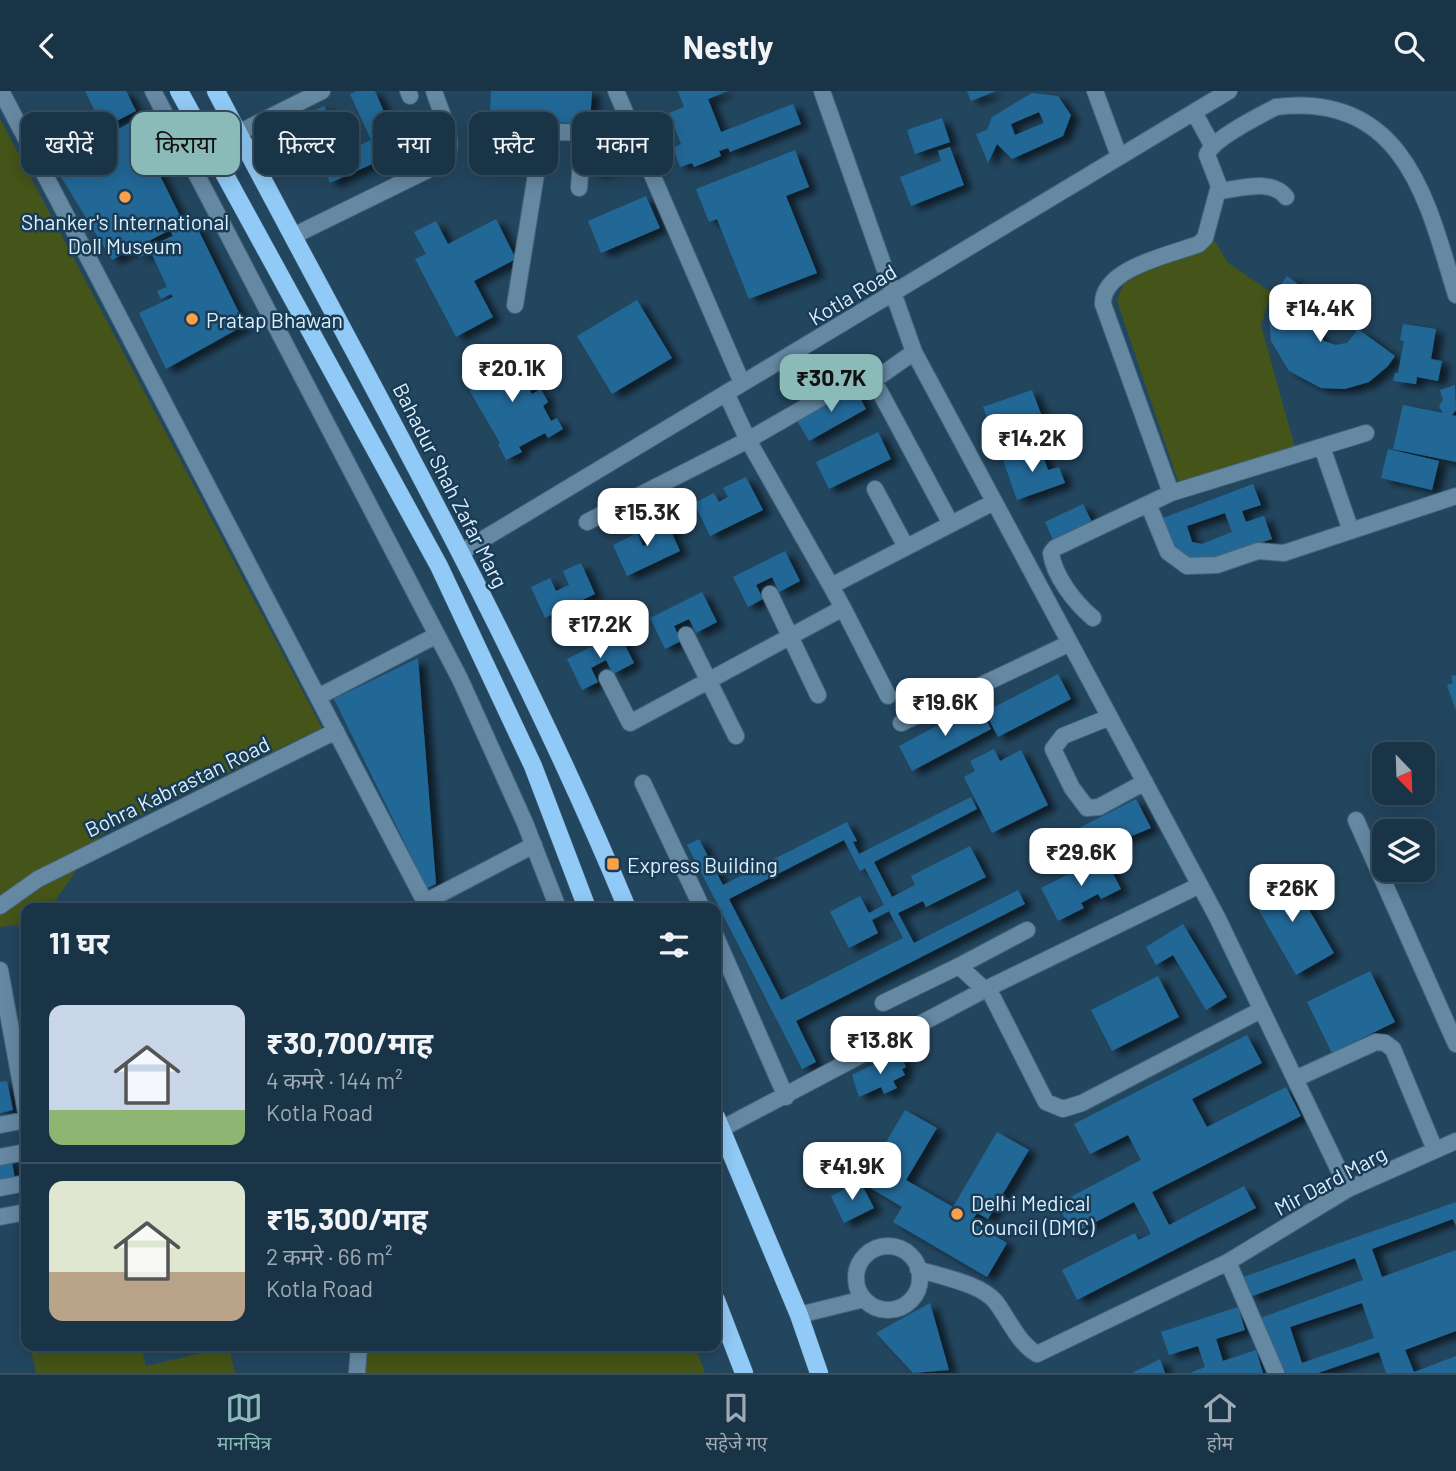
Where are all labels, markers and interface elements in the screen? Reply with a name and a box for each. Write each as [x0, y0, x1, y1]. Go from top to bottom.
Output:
icon: back [28, 27, 66, 65]
text: Nestly [683, 27, 773, 65]
icon: search [1390, 27, 1428, 65]
chip: खरीदें [21, 112, 117, 175]
chip: किराया [131, 112, 240, 175]
chip: फ़िल्टर [254, 112, 359, 175]
chip: नया [373, 112, 455, 175]
chip: फ़्लैट [469, 112, 558, 175]
chip: मकान [572, 112, 673, 175]
marker: Shanker's International Doll Museum [117, 189, 133, 205]
place label: Shanker's International Doll Museum [21, 209, 229, 258]
street label: Kotla Road [804, 258, 900, 330]
pin: ₹14.4K [1263, 285, 1377, 344]
text: ₹14.4K [1285, 293, 1355, 321]
place label: Pratap Bhawan [206, 307, 343, 332]
marker: Pratap Bhawan [184, 311, 200, 327]
pin: ₹20.1K [455, 345, 569, 404]
text: ₹20.1K [478, 353, 546, 381]
pin: ₹30.7K [774, 355, 888, 414]
text: ₹30.7K [796, 363, 866, 391]
street label: Bahadur Shah Zafar Marg [388, 378, 514, 592]
pin: ₹14.2K [975, 415, 1089, 474]
text: ₹14.2K [998, 423, 1066, 451]
pin: ₹15.3K [590, 489, 704, 548]
text: ₹15.3K [614, 497, 680, 525]
pin: ₹17.2K [543, 601, 657, 660]
text: ₹17.2K [568, 609, 632, 637]
pin: ₹19.6K [888, 679, 1002, 738]
text: ₹19.6K [912, 687, 978, 715]
street label: Bohra Kabrastan Road [81, 730, 273, 842]
north arrow [1372, 742, 1435, 805]
map controls [1372, 742, 1435, 882]
button: layers [1372, 819, 1435, 882]
pin: ₹29.6K [1024, 829, 1138, 888]
text: ₹29.6K [1045, 837, 1117, 865]
place label: Express Building [627, 852, 778, 877]
marker: Express Building [605, 856, 621, 872]
pin: ₹26K [1251, 865, 1333, 924]
text: ₹26K [1266, 873, 1318, 901]
text: 11 घर [49, 924, 109, 960]
icon: filters [655, 926, 693, 964]
pin: ₹13.8K [823, 1017, 937, 1076]
text: ₹30,700/माह [266, 1024, 433, 1060]
text: ₹13.8K [847, 1025, 913, 1053]
icon: home [105, 1033, 189, 1117]
text: 4 कमरे · 144 m² [266, 1066, 403, 1094]
text: Kotla Road [266, 1098, 373, 1126]
street label: Mir Dard Marg [1270, 1140, 1390, 1220]
pin: ₹41.9K [795, 1143, 909, 1202]
text: ₹41.9K [819, 1151, 885, 1179]
place label: Delhi Medical Council (DMC) [971, 1190, 1095, 1239]
text: ₹15,300/माह [266, 1200, 428, 1236]
marker: Delhi Medical Council (DMC) [949, 1206, 965, 1222]
icon: home [105, 1209, 189, 1293]
text: 2 कमरे · 66 m² [266, 1242, 393, 1270]
text: Kotla Road [266, 1274, 373, 1302]
tab: मानचित्र [217, 1389, 271, 1458]
tab: सहेजे गए [705, 1389, 767, 1458]
tab: होम [1201, 1389, 1239, 1458]

